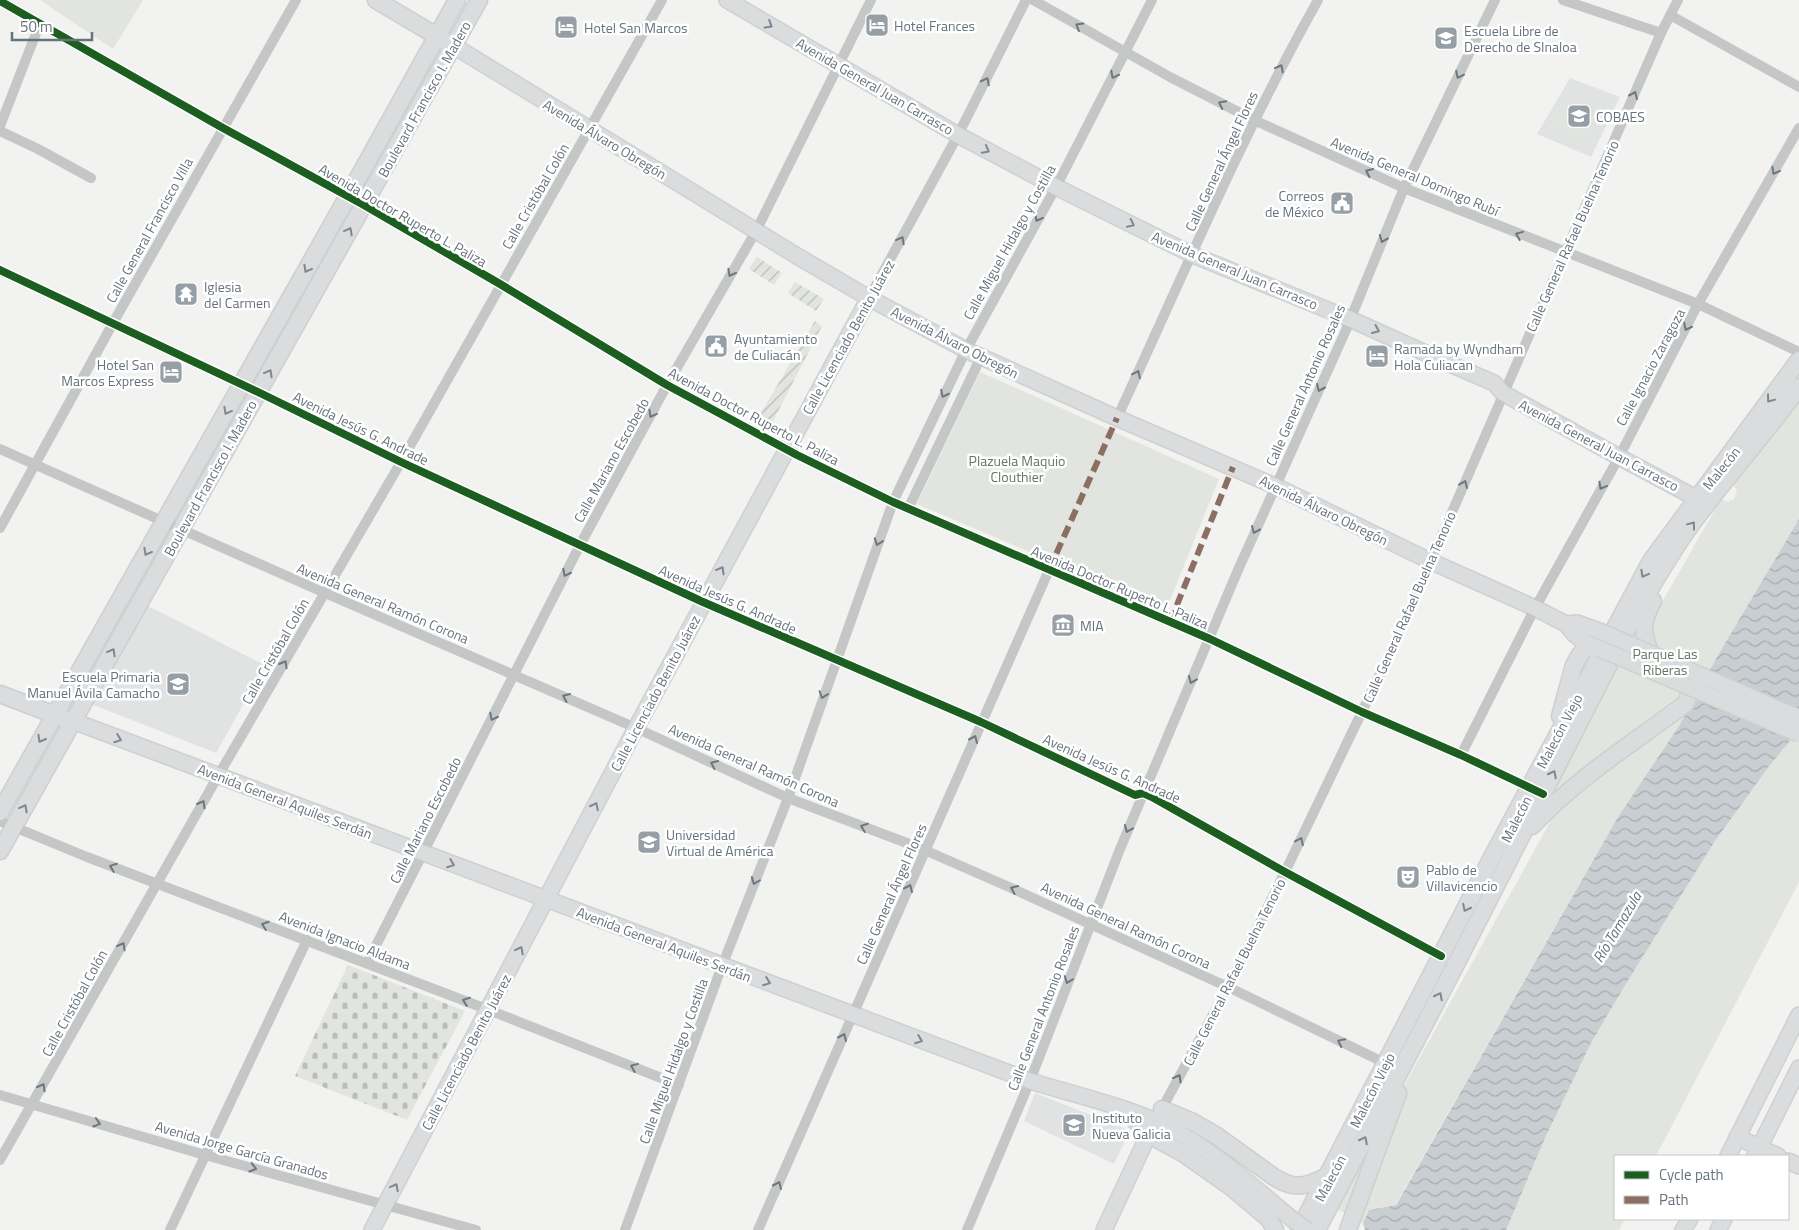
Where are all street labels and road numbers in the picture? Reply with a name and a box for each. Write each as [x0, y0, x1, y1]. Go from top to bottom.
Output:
street label: Boulevard Francisco I. Madero [372, 17, 476, 181]
street label: Avenida General Juan Carrasco [792, 32, 958, 140]
street label: Calle General Ángel Flores [1179, 87, 1263, 235]
street label: Avenida Álvaro Obregón [539, 94, 671, 184]
street label: Avenida General Domingo Rubí [1328, 131, 1503, 221]
street label: Calle General Rafael Buelna Tenorio [1520, 137, 1624, 335]
street label: Calle Cristóbal Colón [496, 139, 574, 253]
street label: Calle General Francisco Villa [100, 154, 198, 306]
street label: Avenida Doctor Ruperto L. Paliza [315, 158, 491, 272]
street label: Calle Miguel Hidalgo y Costilla [957, 161, 1061, 323]
street label: Avenida General Juan Carrasco [1149, 225, 1321, 315]
street label: Calle Licenciado Benito Juárez [797, 256, 899, 418]
street label: Avenida Álvaro Obregón [888, 301, 1022, 383]
street label: Calle General Antonio Rosales [1260, 301, 1350, 469]
street label: Calle Ignacio Zaragoza [1610, 305, 1690, 429]
street label: Avenida Doctor Ruperto L. Paliza [665, 362, 843, 470]
street label: Avenida Jesús G. Andrade [290, 386, 432, 470]
street label: Calle Mariano Escobedo [568, 394, 654, 526]
street label: Avenida General Juan Carrasco [1515, 394, 1683, 496]
street label: Boulevard Francisco I. Madero [158, 396, 262, 560]
street label: Malecón [1697, 442, 1745, 494]
street label: Avenida Álvaro Obregón [1256, 470, 1392, 550]
street label: Calle General Rafael Buelna Tenorio [1357, 508, 1461, 706]
street label: Avenida Doctor Ruperto L. Paliza [1028, 540, 1212, 634]
street label: Avenida General Ramón Corona [294, 557, 472, 649]
street label: Avenida Jesús G. Andrade [656, 559, 800, 639]
street label: Calle Cristóbal Colón [236, 594, 314, 708]
street label: Calle Licenciado Benito Juárez [605, 611, 705, 775]
street label: Malecón Viejo [1531, 690, 1587, 772]
street label: Avenida General Ramón Corona [665, 718, 843, 812]
street label: Avenida Jesús G. Andrade [1040, 728, 1184, 808]
street label: Calle Mariano Escobedo [384, 753, 466, 887]
street label: Avenida General Aquiles Serdán [195, 758, 375, 844]
street label: Malecón [1495, 792, 1537, 846]
street label: Calle General Ángel Flores [850, 820, 932, 968]
street label: Calle General Rafael Buelna Tenorio [1177, 875, 1291, 1069]
street label: Avenida General Ramón Corona [1038, 876, 1214, 974]
street label: Avenida General Aquiles Serdán [574, 901, 754, 987]
street label: Avenida Ignacio Aldama [276, 905, 414, 975]
street label: Calle General Antonio Rosales [1002, 922, 1084, 1094]
street label: Calle Cristóbal Colón [36, 946, 112, 1060]
street label: Calle Licenciado Benito Juárez [416, 970, 516, 1134]
street label: Calle Miguel Hidalgo y Costilla [633, 975, 713, 1147]
street label: Malecón Viejo [1344, 1049, 1400, 1131]
street label: Avenida Jorge García Granados [153, 1115, 331, 1185]
street label: Malecón [1309, 1151, 1351, 1205]

